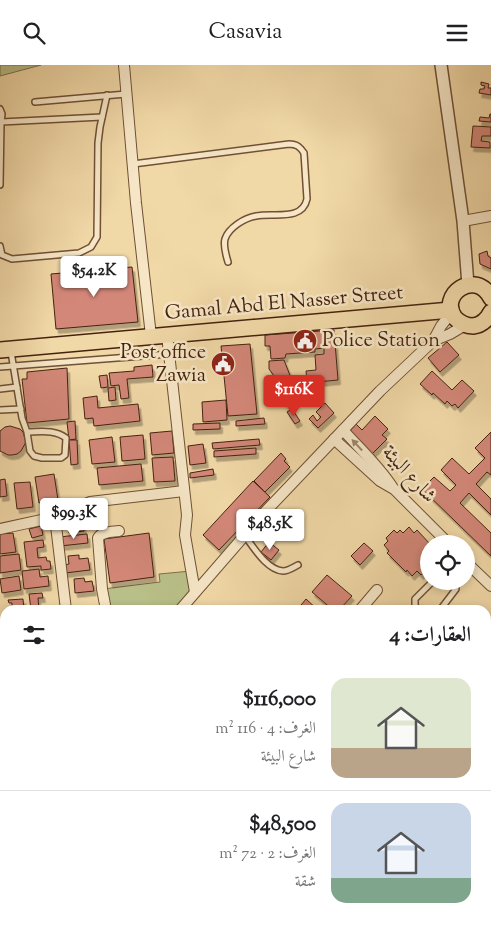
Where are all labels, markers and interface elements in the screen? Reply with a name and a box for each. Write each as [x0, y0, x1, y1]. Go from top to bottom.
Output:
text: Casavia [209, 17, 282, 49]
icon: search [20, 19, 48, 47]
icon: menu [443, 19, 471, 47]
pin: $54.2K [53, 255, 135, 298]
text: $54.2K [71, 260, 117, 283]
street label: Gamal Abd El Nasser Street [164, 279, 405, 329]
place label: Police Station [322, 327, 440, 356]
public building icon: Police Station [292, 328, 318, 354]
place label: Post office Zawia [120, 339, 206, 391]
public building icon: Post office Zawia [210, 351, 236, 377]
pin: $116K [259, 375, 329, 417]
text: $116K [275, 379, 313, 402]
one-way arrow [351, 440, 363, 452]
street label: شارع البيئة [373, 440, 442, 511]
pin: $99.3K [33, 497, 115, 540]
text: $99.3K [51, 502, 97, 525]
pin: $48.5K [229, 509, 311, 551]
text: $48.5K [247, 513, 293, 536]
map controls [420, 535, 475, 590]
button: locate [420, 535, 475, 590]
icon: filters [20, 621, 48, 649]
text: العقارات: 4 [389, 621, 471, 651]
text: $116,000 [243, 685, 316, 715]
icon: home [371, 698, 431, 758]
text: الغرف: 4 · 116 m² [215, 718, 316, 741]
text: شارع البيئة [261, 746, 316, 769]
text: $48,500 [249, 810, 316, 840]
icon: home [371, 823, 431, 883]
text: الغرف: 2 · 72 m² [219, 843, 316, 866]
text: شقة [295, 871, 316, 894]

